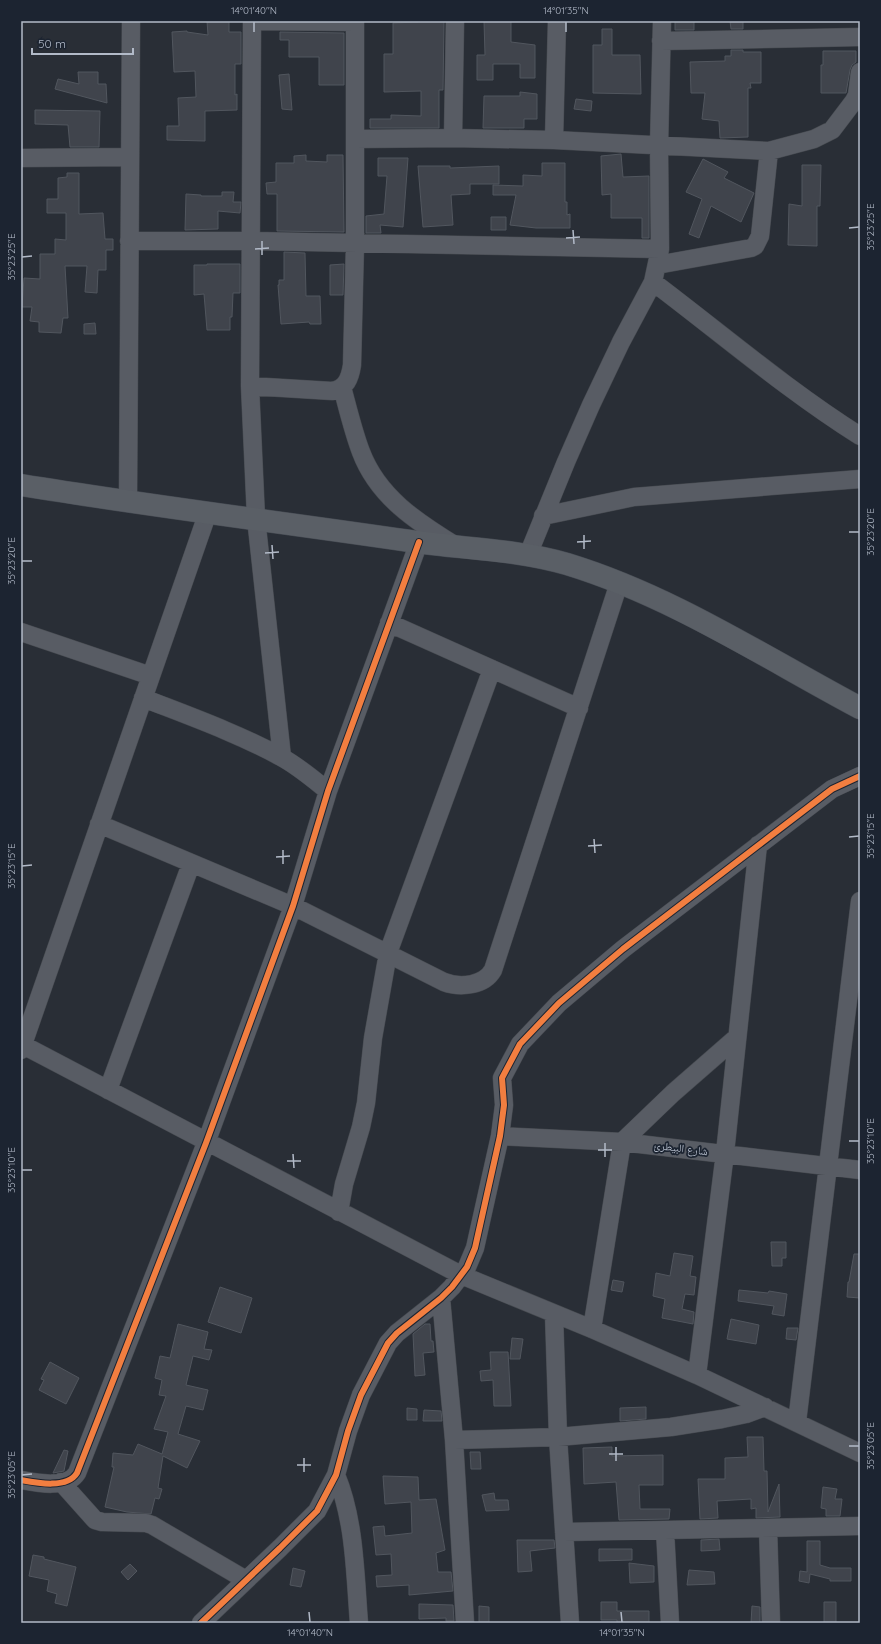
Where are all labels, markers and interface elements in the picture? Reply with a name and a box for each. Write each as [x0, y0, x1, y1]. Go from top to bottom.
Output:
text: 14°01'40"N [231, 4, 277, 17]
text: 14°01'35"N [543, 4, 589, 17]
scale bar [32, 30, 133, 56]
text: 50 m [38, 36, 66, 51]
text: 35°23'25"E [864, 203, 877, 251]
text: 35°23'25"E [5, 233, 18, 281]
text: 35°23'20"E [864, 508, 877, 556]
text: 35°23'20"E [5, 537, 18, 585]
text: 35°23'15"E [864, 813, 877, 859]
text: 35°23'15"E [5, 843, 18, 889]
text: 35°23'10"E [864, 1118, 877, 1164]
street label: شارع البيطرئ [653, 1138, 709, 1158]
text: 35°23'10"E [5, 1147, 18, 1193]
text: 35°23'05"E [864, 1422, 877, 1470]
text: 35°23'05"E [5, 1451, 18, 1499]
text: 14°01'40"N [287, 1626, 333, 1639]
text: 14°01'35"N [599, 1626, 645, 1639]

